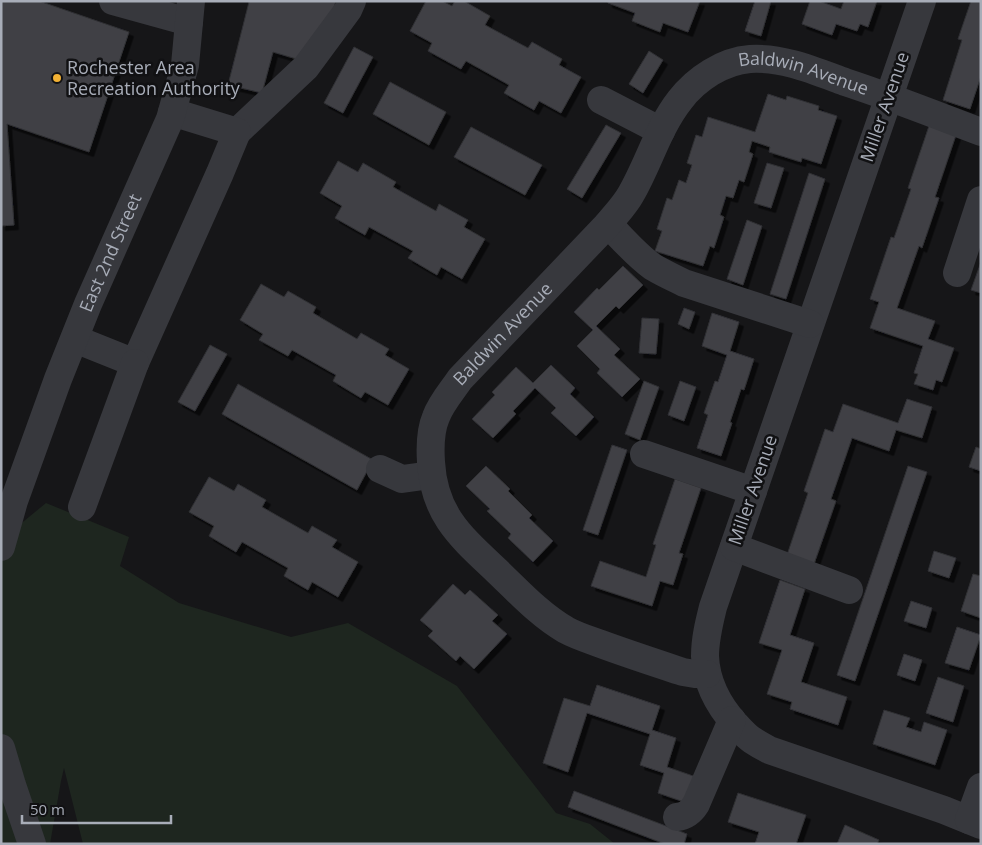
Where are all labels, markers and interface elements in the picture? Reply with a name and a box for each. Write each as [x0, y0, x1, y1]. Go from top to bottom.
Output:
street label: Baldwin Avenue [736, 46, 872, 100]
street label: Miller Avenue [854, 49, 914, 165]
place label: Rochester Area Recreation Authority [67, 55, 241, 100]
marker: Rochester Area Recreation Authority [51, 72, 63, 84]
street label: East 2nd Street [73, 190, 146, 315]
street label: Baldwin Avenue [447, 277, 557, 390]
street label: Miller Avenue [722, 432, 782, 548]
scale bar [22, 792, 171, 824]
text: 50 m [30, 799, 65, 819]

